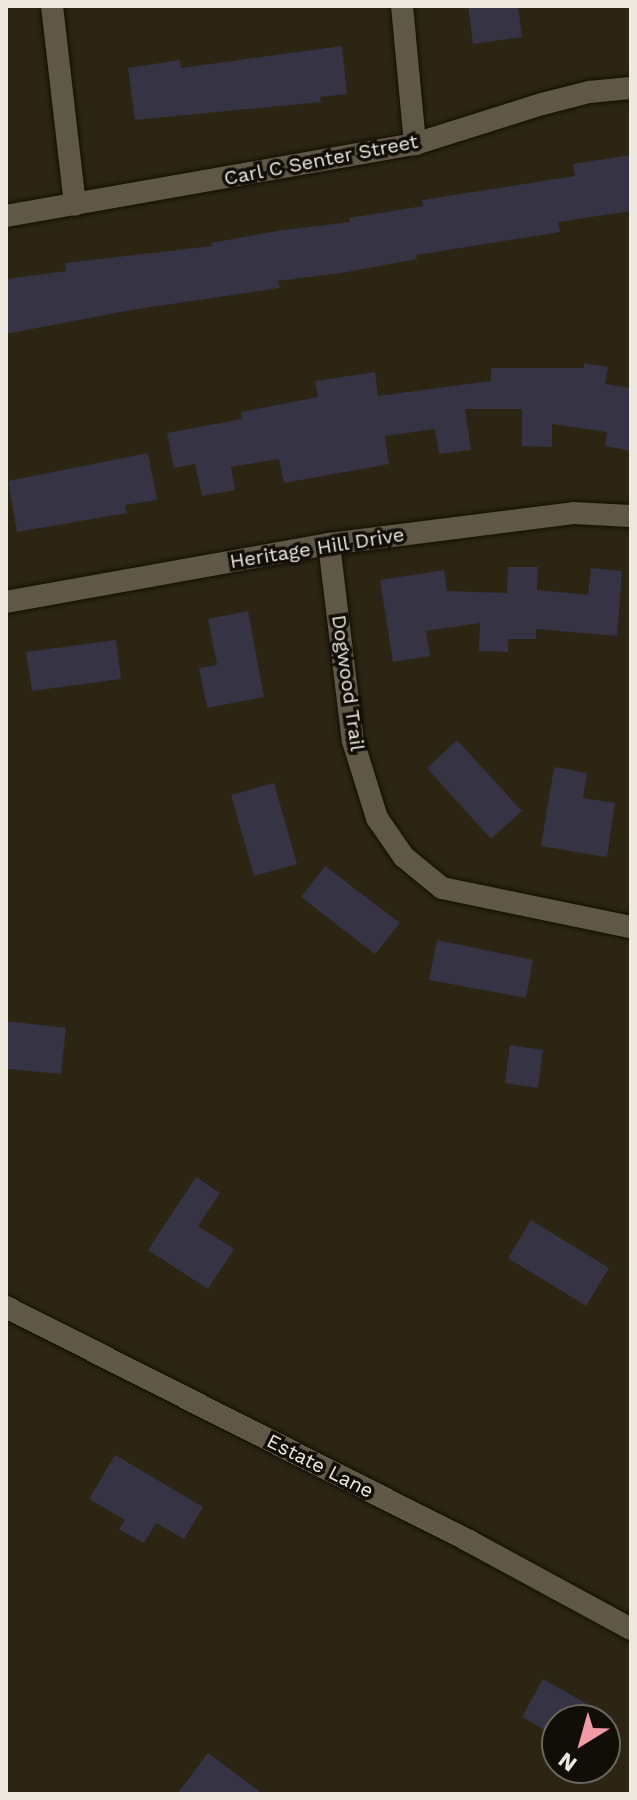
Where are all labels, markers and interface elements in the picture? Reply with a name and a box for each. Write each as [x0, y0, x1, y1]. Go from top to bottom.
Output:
street label: Carl C Senter Street [221, 129, 421, 191]
street label: Heritage Hill Drive [228, 522, 406, 574]
street label: Dogwood Trail [327, 613, 369, 753]
street label: Estate Lane [263, 1429, 377, 1503]
north arrow [541, 1704, 621, 1784]
text: N [553, 1747, 581, 1777]

